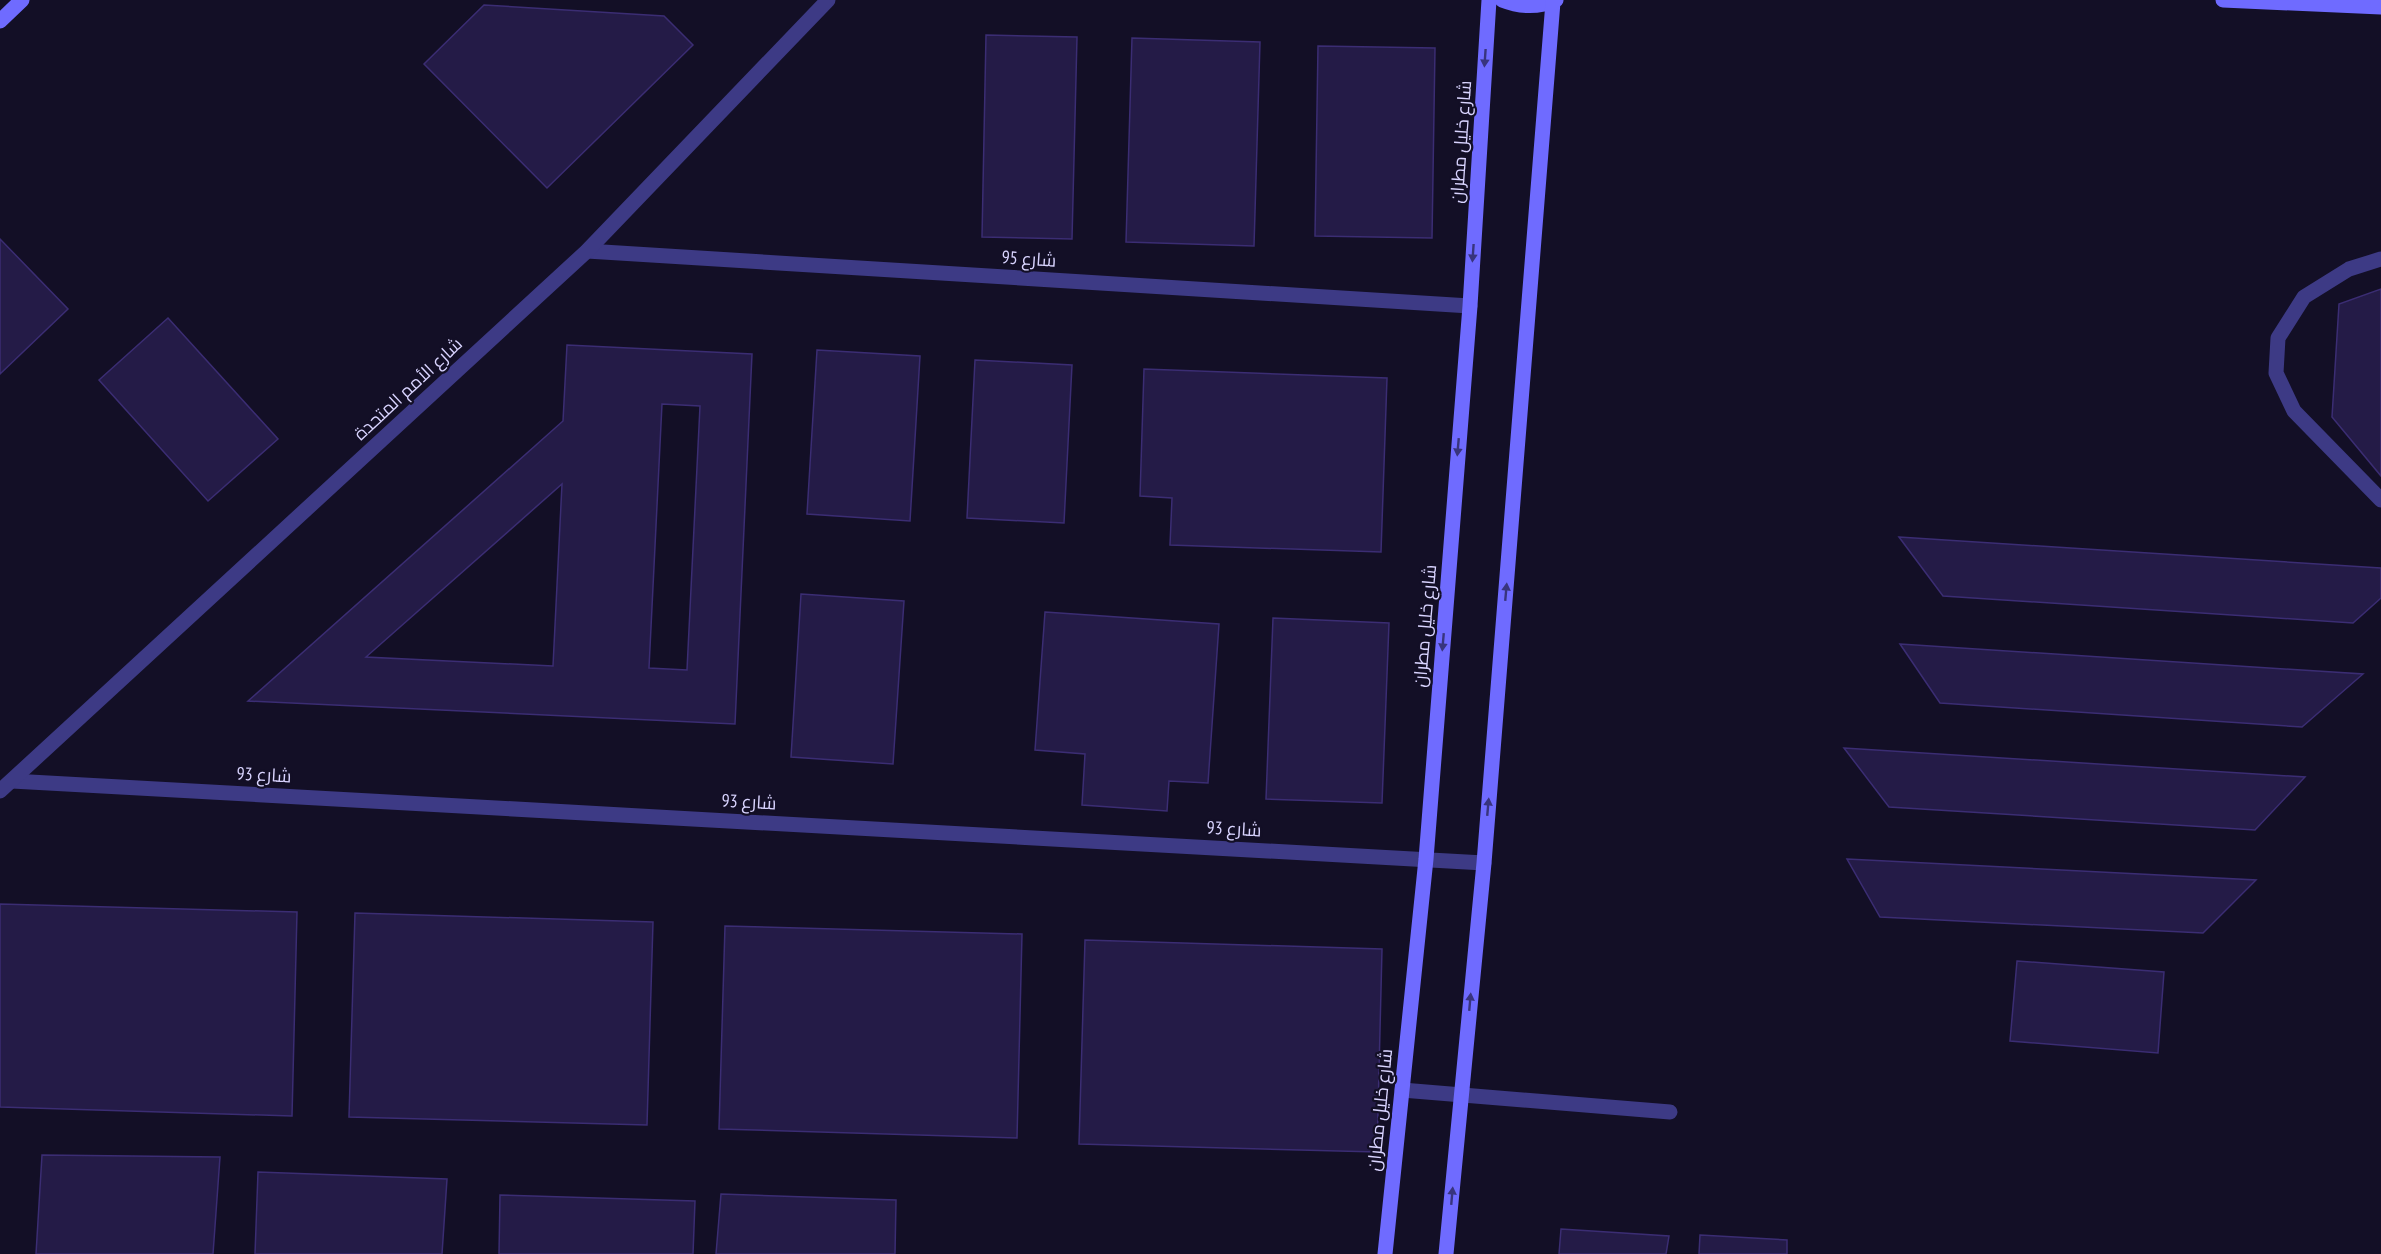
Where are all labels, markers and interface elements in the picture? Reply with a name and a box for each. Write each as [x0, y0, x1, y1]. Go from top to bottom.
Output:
one-way arrow [1481, 49, 1490, 68]
street label: شارع خليل مطران [1445, 80, 1477, 204]
one-way arrow [1468, 244, 1478, 263]
street label: شارع 95 [1001, 245, 1057, 273]
street label: شارع الأمم المتحدة [348, 332, 468, 446]
one-way arrow [1454, 438, 1463, 457]
street label: شارع خليل مطران [1408, 564, 1442, 688]
one-way arrow [1501, 583, 1510, 602]
one-way arrow [1438, 632, 1448, 651]
street label: شارع 93 [236, 762, 292, 788]
street label: شارع 93 [721, 789, 777, 815]
one-way arrow [1483, 798, 1493, 817]
street label: شارع 93 [1206, 816, 1262, 842]
one-way arrow [1465, 992, 1475, 1011]
street label: شارع خليل مطران [1362, 1048, 1398, 1172]
one-way arrow [1447, 1186, 1457, 1205]

